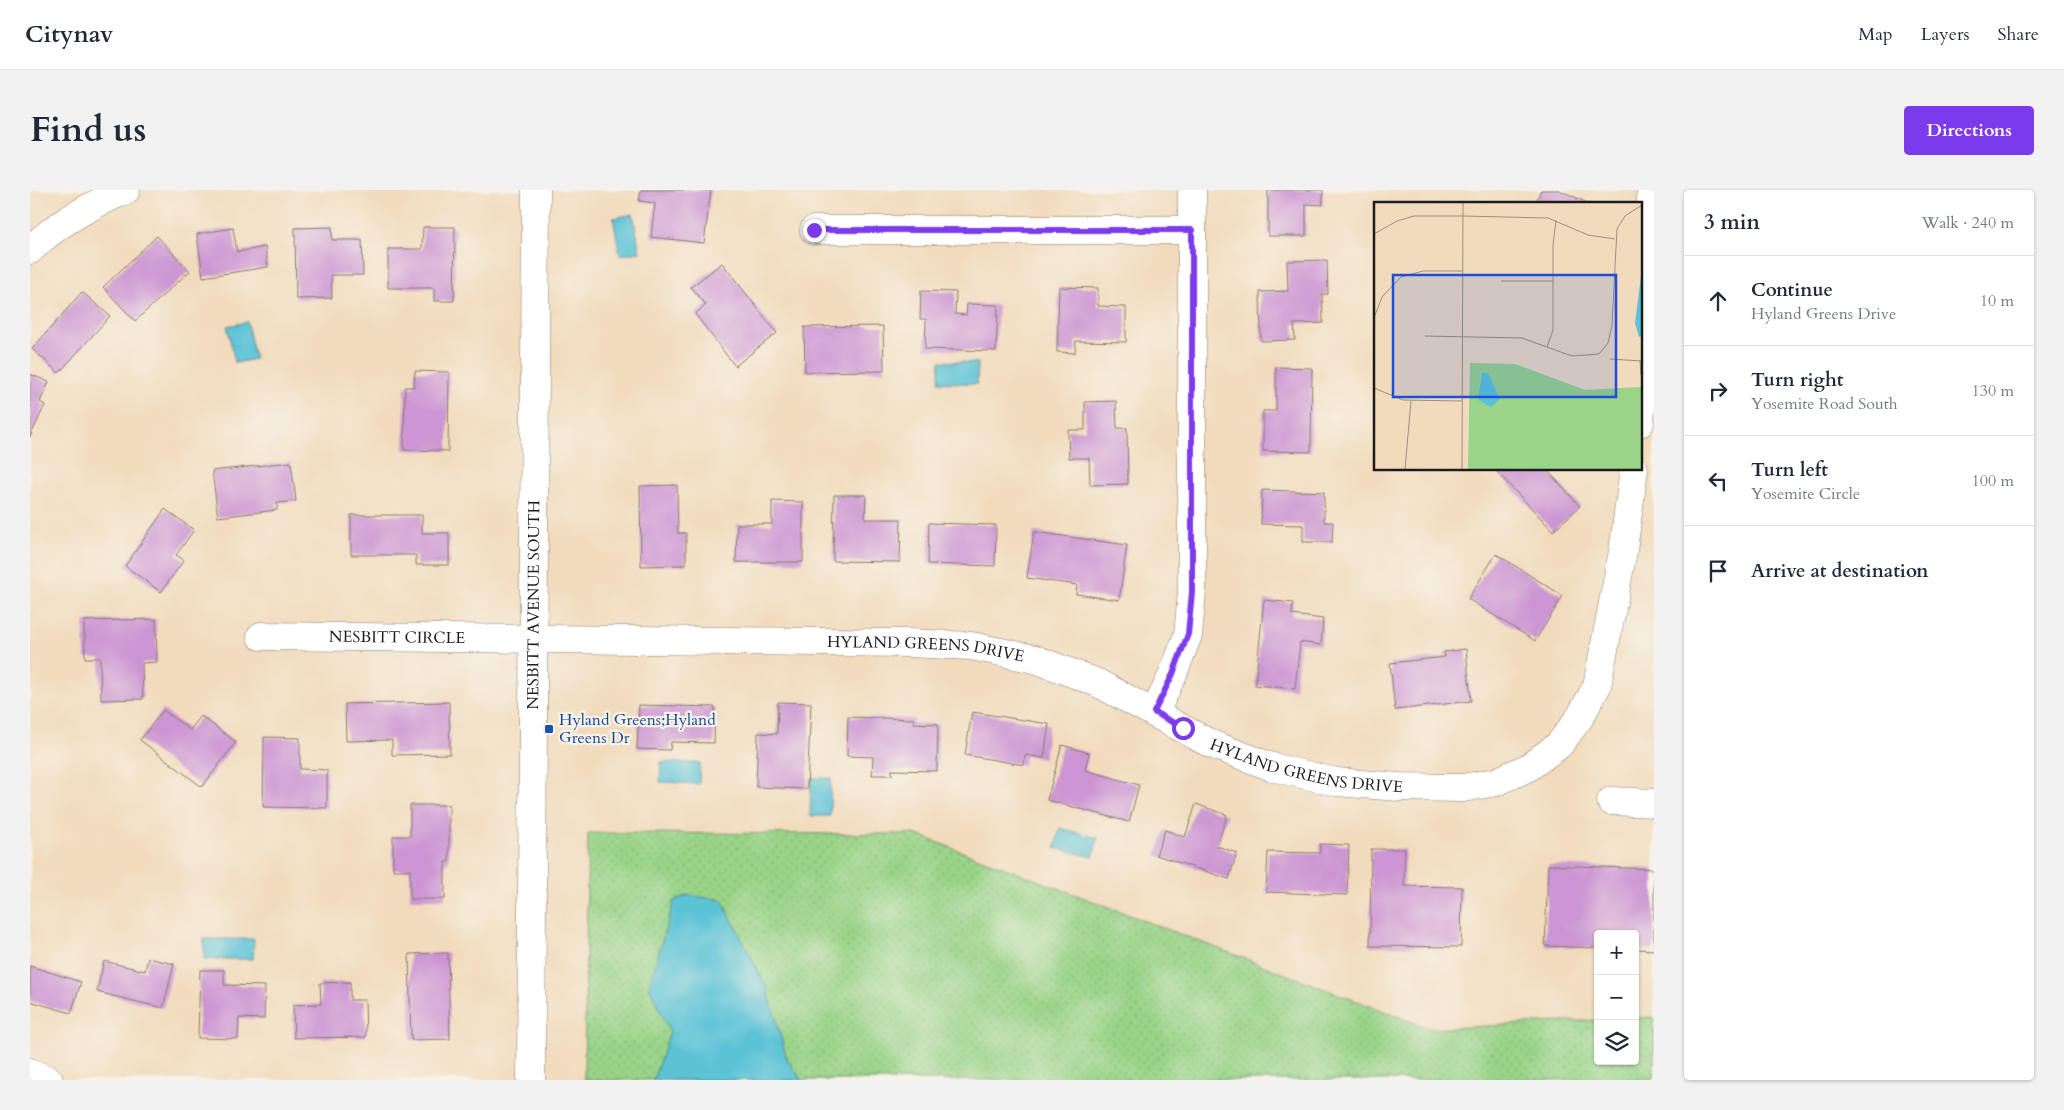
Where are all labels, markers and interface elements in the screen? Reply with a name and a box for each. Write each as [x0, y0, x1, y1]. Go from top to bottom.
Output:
text: Citynav [25, 18, 113, 51]
text: Map [1858, 22, 1893, 47]
text: Layers [1921, 22, 1970, 47]
text: Share [1998, 22, 2039, 47]
text: Find us [30, 106, 146, 154]
button: Directions [1904, 106, 2034, 155]
inset map [1374, 202, 1642, 470]
text: 3 min [1704, 208, 1760, 237]
text: Walk · 240 m [1922, 212, 2014, 234]
route end [803, 219, 826, 242]
text: Continue [1751, 277, 1833, 303]
icon: ahead [1704, 287, 1732, 315]
text: 10 m [1980, 290, 2014, 312]
text: Hyland Greens Drive [1751, 303, 1896, 325]
text: Turn right [1751, 367, 1843, 393]
icon: right [1704, 377, 1732, 405]
text: 130 m [1972, 380, 2014, 402]
text: Yosemite Road South [1751, 393, 1898, 415]
text: Turn left [1751, 457, 1828, 483]
icon: left [1704, 467, 1732, 495]
text: 100 m [1972, 470, 2014, 492]
text: Yosemite Circle [1751, 483, 1860, 505]
street label: NESBITT AVENUE SOUTH [522, 500, 545, 710]
icon: arrive [1704, 557, 1732, 585]
text: Arrive at destination [1751, 558, 1928, 584]
street label: NESBITT CIRCLE [329, 626, 465, 649]
street label: HYLAND GREENS DRIVE [827, 631, 1026, 668]
place label: Hyland Greens;Hyland Greens Dr [559, 709, 716, 749]
route start [1172, 717, 1195, 740]
marker: Hyland Greens;Hyland Greens Dr [543, 723, 555, 735]
street label: HYLAND GREENS DRIVE [1207, 734, 1404, 798]
map controls [1594, 930, 1639, 1065]
button: + [1594, 930, 1639, 975]
button: − [1594, 975, 1639, 1020]
button: layers [1594, 1020, 1639, 1065]

